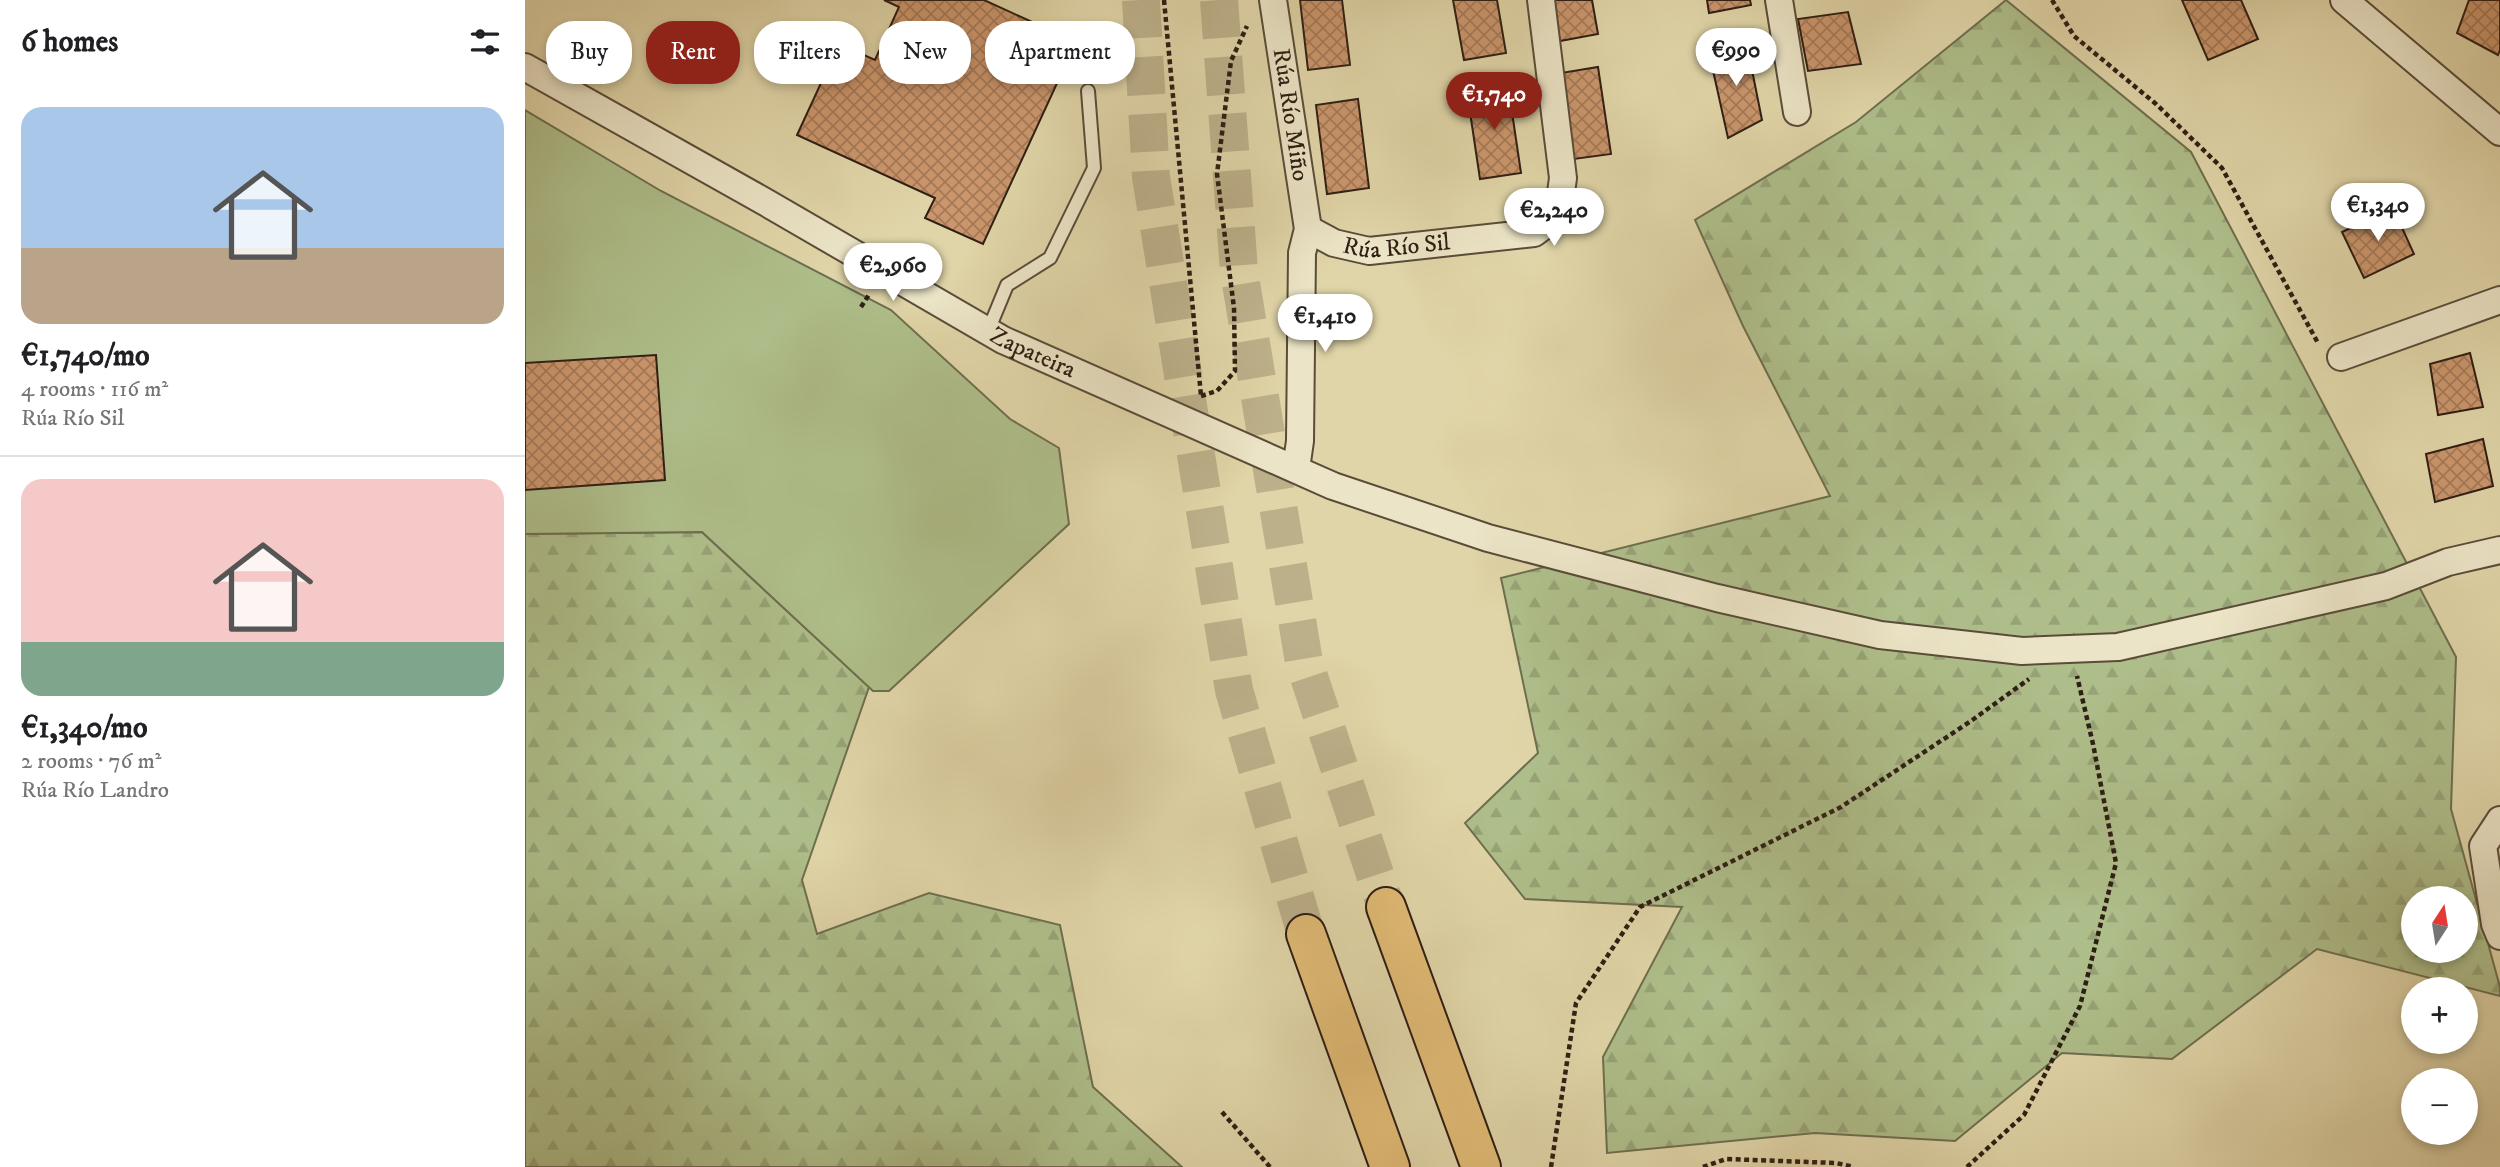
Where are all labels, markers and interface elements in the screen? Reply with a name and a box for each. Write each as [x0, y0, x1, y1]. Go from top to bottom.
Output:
chip: Buy [546, 21, 632, 84]
chip: Rent [646, 21, 740, 84]
chip: Filters [754, 21, 865, 84]
chip: New [879, 21, 971, 84]
chip: Apartment [985, 21, 1135, 84]
icon: filters [466, 23, 504, 61]
text: 6 homes [21, 24, 118, 61]
pin: €990 [1695, 28, 1777, 88]
text: €990 [1712, 36, 1760, 65]
street label: Rúa Río Miño [1266, 46, 1315, 183]
pin: €1,740 [1437, 72, 1551, 132]
text: €1,740 [1462, 80, 1526, 109]
icon: home [200, 152, 326, 278]
pin: €1,340 [2321, 184, 2435, 243]
pin: €2,240 [1497, 188, 1611, 248]
text: €1,340 [2347, 191, 2409, 220]
text: €2,240 [1520, 196, 1588, 225]
street label: Rúa Río Sil [1340, 227, 1452, 266]
pin: €2,960 [836, 244, 950, 303]
text: €2,960 [859, 251, 927, 280]
pin: €1,410 [1268, 294, 1382, 354]
text: €1,410 [1294, 302, 1356, 331]
street label: Zapateira [984, 321, 1081, 386]
text: €1,740/mo [21, 338, 150, 375]
text: 4 rooms · 116 m² [21, 375, 168, 404]
text: Rúa Río Sil [21, 404, 124, 433]
icon: home [200, 524, 326, 650]
text: €1,340/mo [21, 710, 147, 747]
text: 2 rooms · 76 m² [21, 747, 161, 776]
text: Rúa Río Landro [21, 776, 169, 805]
north arrow [2401, 886, 2478, 962]
map controls [2401, 886, 2478, 1145]
button: + [2401, 977, 2478, 1054]
button: − [2401, 1068, 2478, 1145]

